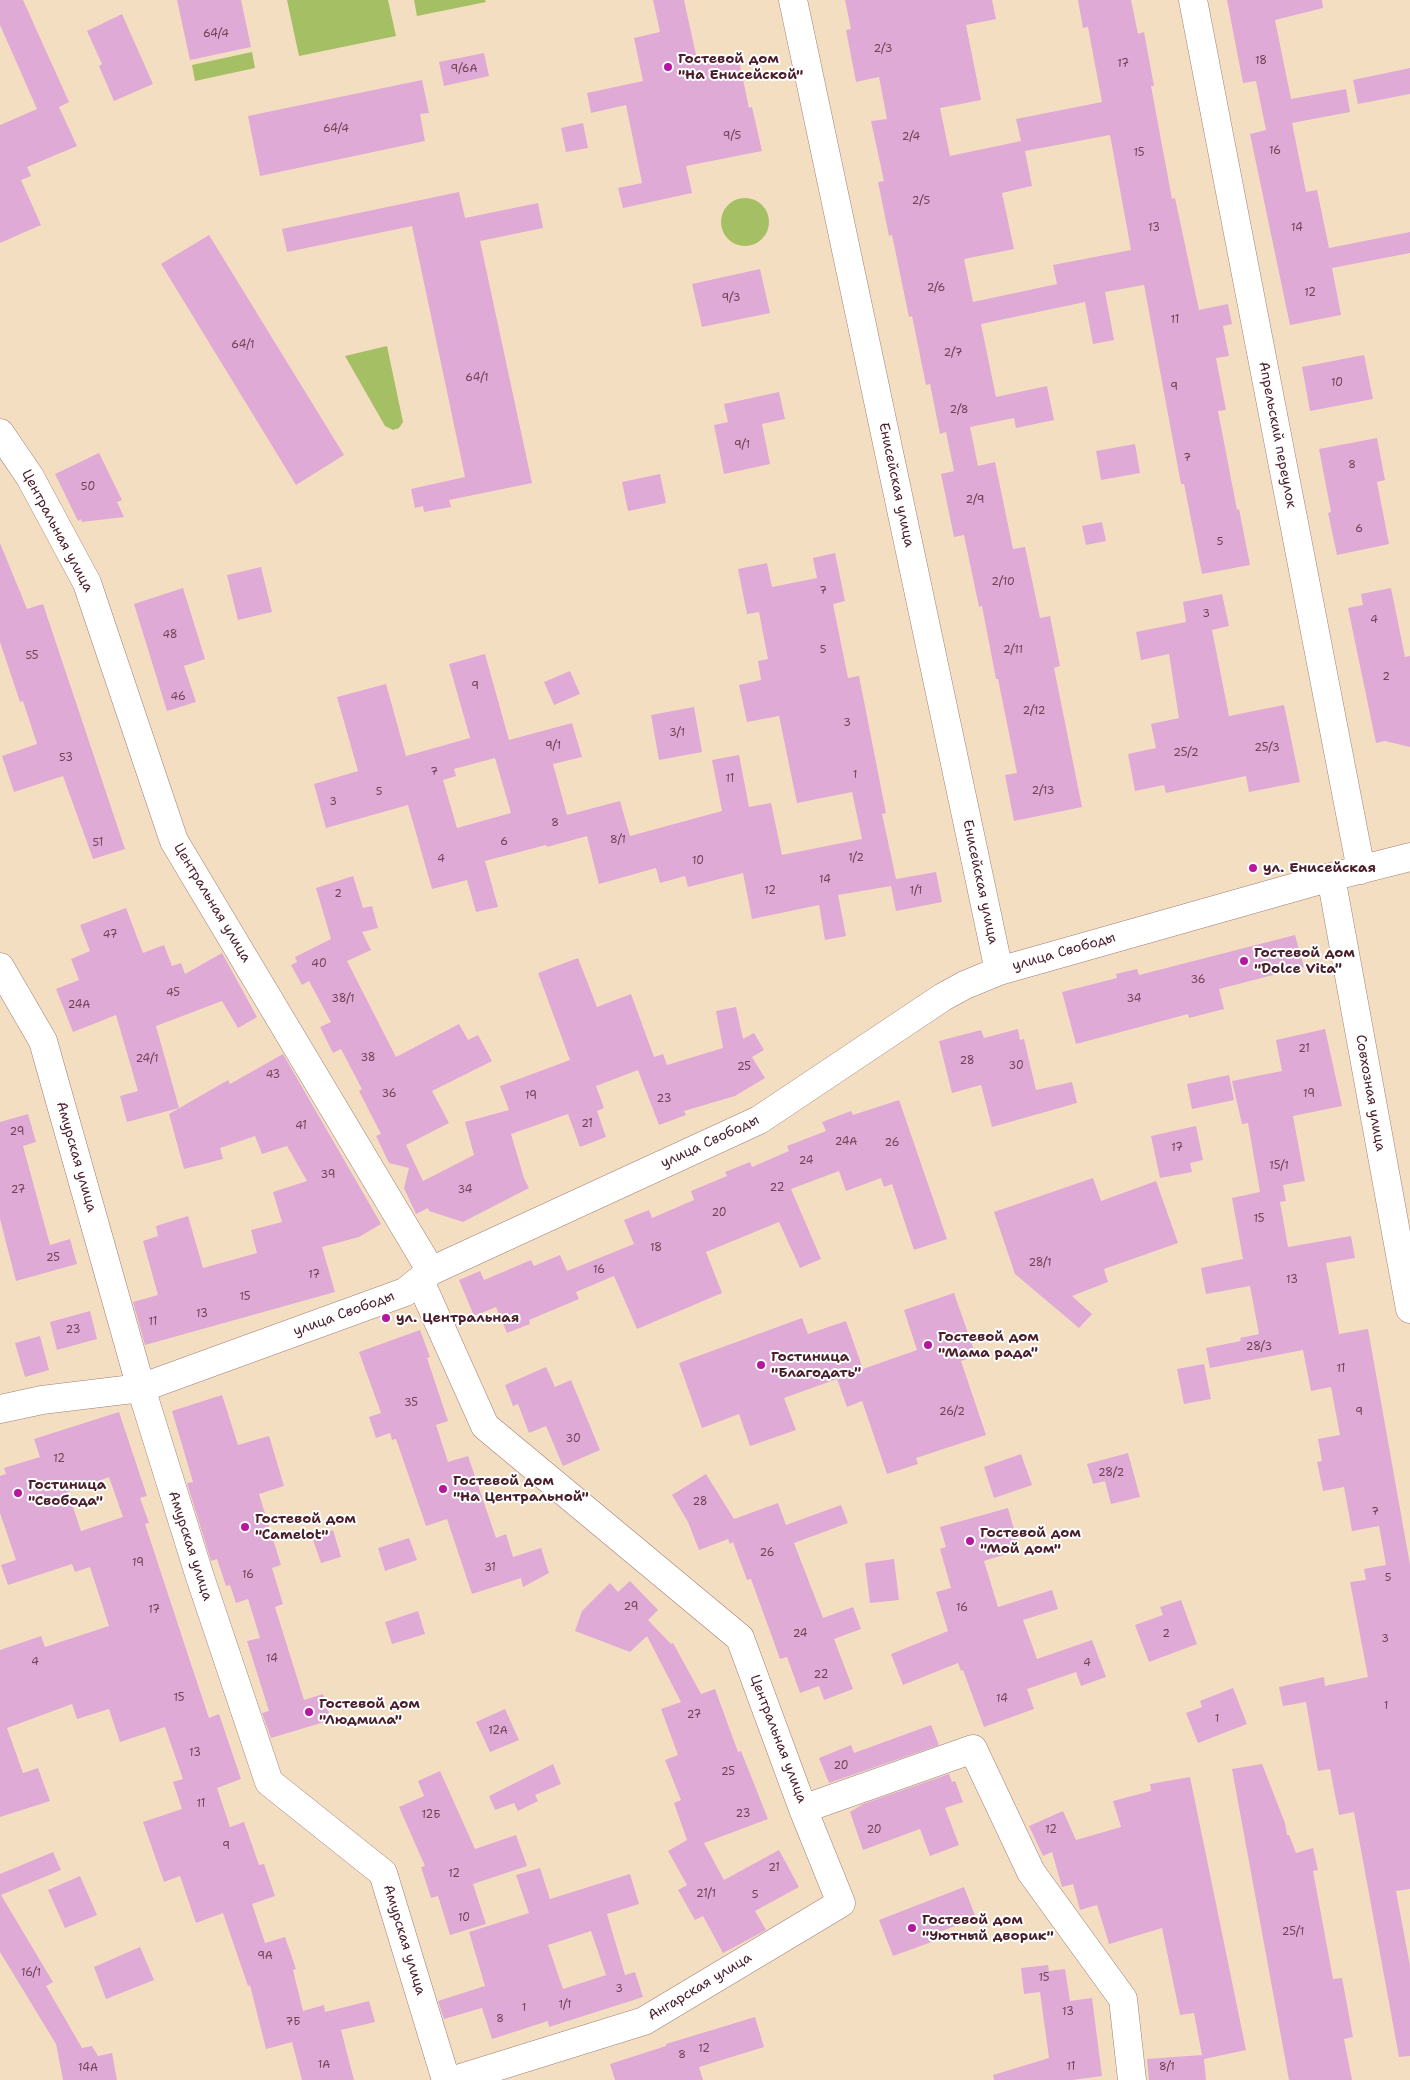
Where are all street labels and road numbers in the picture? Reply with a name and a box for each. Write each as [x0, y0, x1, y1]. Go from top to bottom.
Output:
street label: Апрельский переулок [1255, 360, 1299, 510]
street label: Енисейская улица [875, 421, 917, 549]
street label: Центральная улица [18, 467, 96, 595]
street label: Енисейская улица [959, 818, 1001, 946]
street label: Центральная улица [170, 840, 254, 966]
street label: улица Свободы [1010, 929, 1118, 975]
street label: Совхозная улица [1351, 1033, 1389, 1153]
street label: Амурская улица [52, 1100, 100, 1214]
street label: улица Свободы [658, 1112, 762, 1172]
street label: улица Свободы [291, 1288, 397, 1340]
street label: Амурская улица [164, 1489, 216, 1603]
street label: Центральная улица [746, 1672, 810, 1806]
street label: Амурская улица [379, 1883, 429, 1997]
street label: Ангарская улица [645, 1949, 755, 2025]

